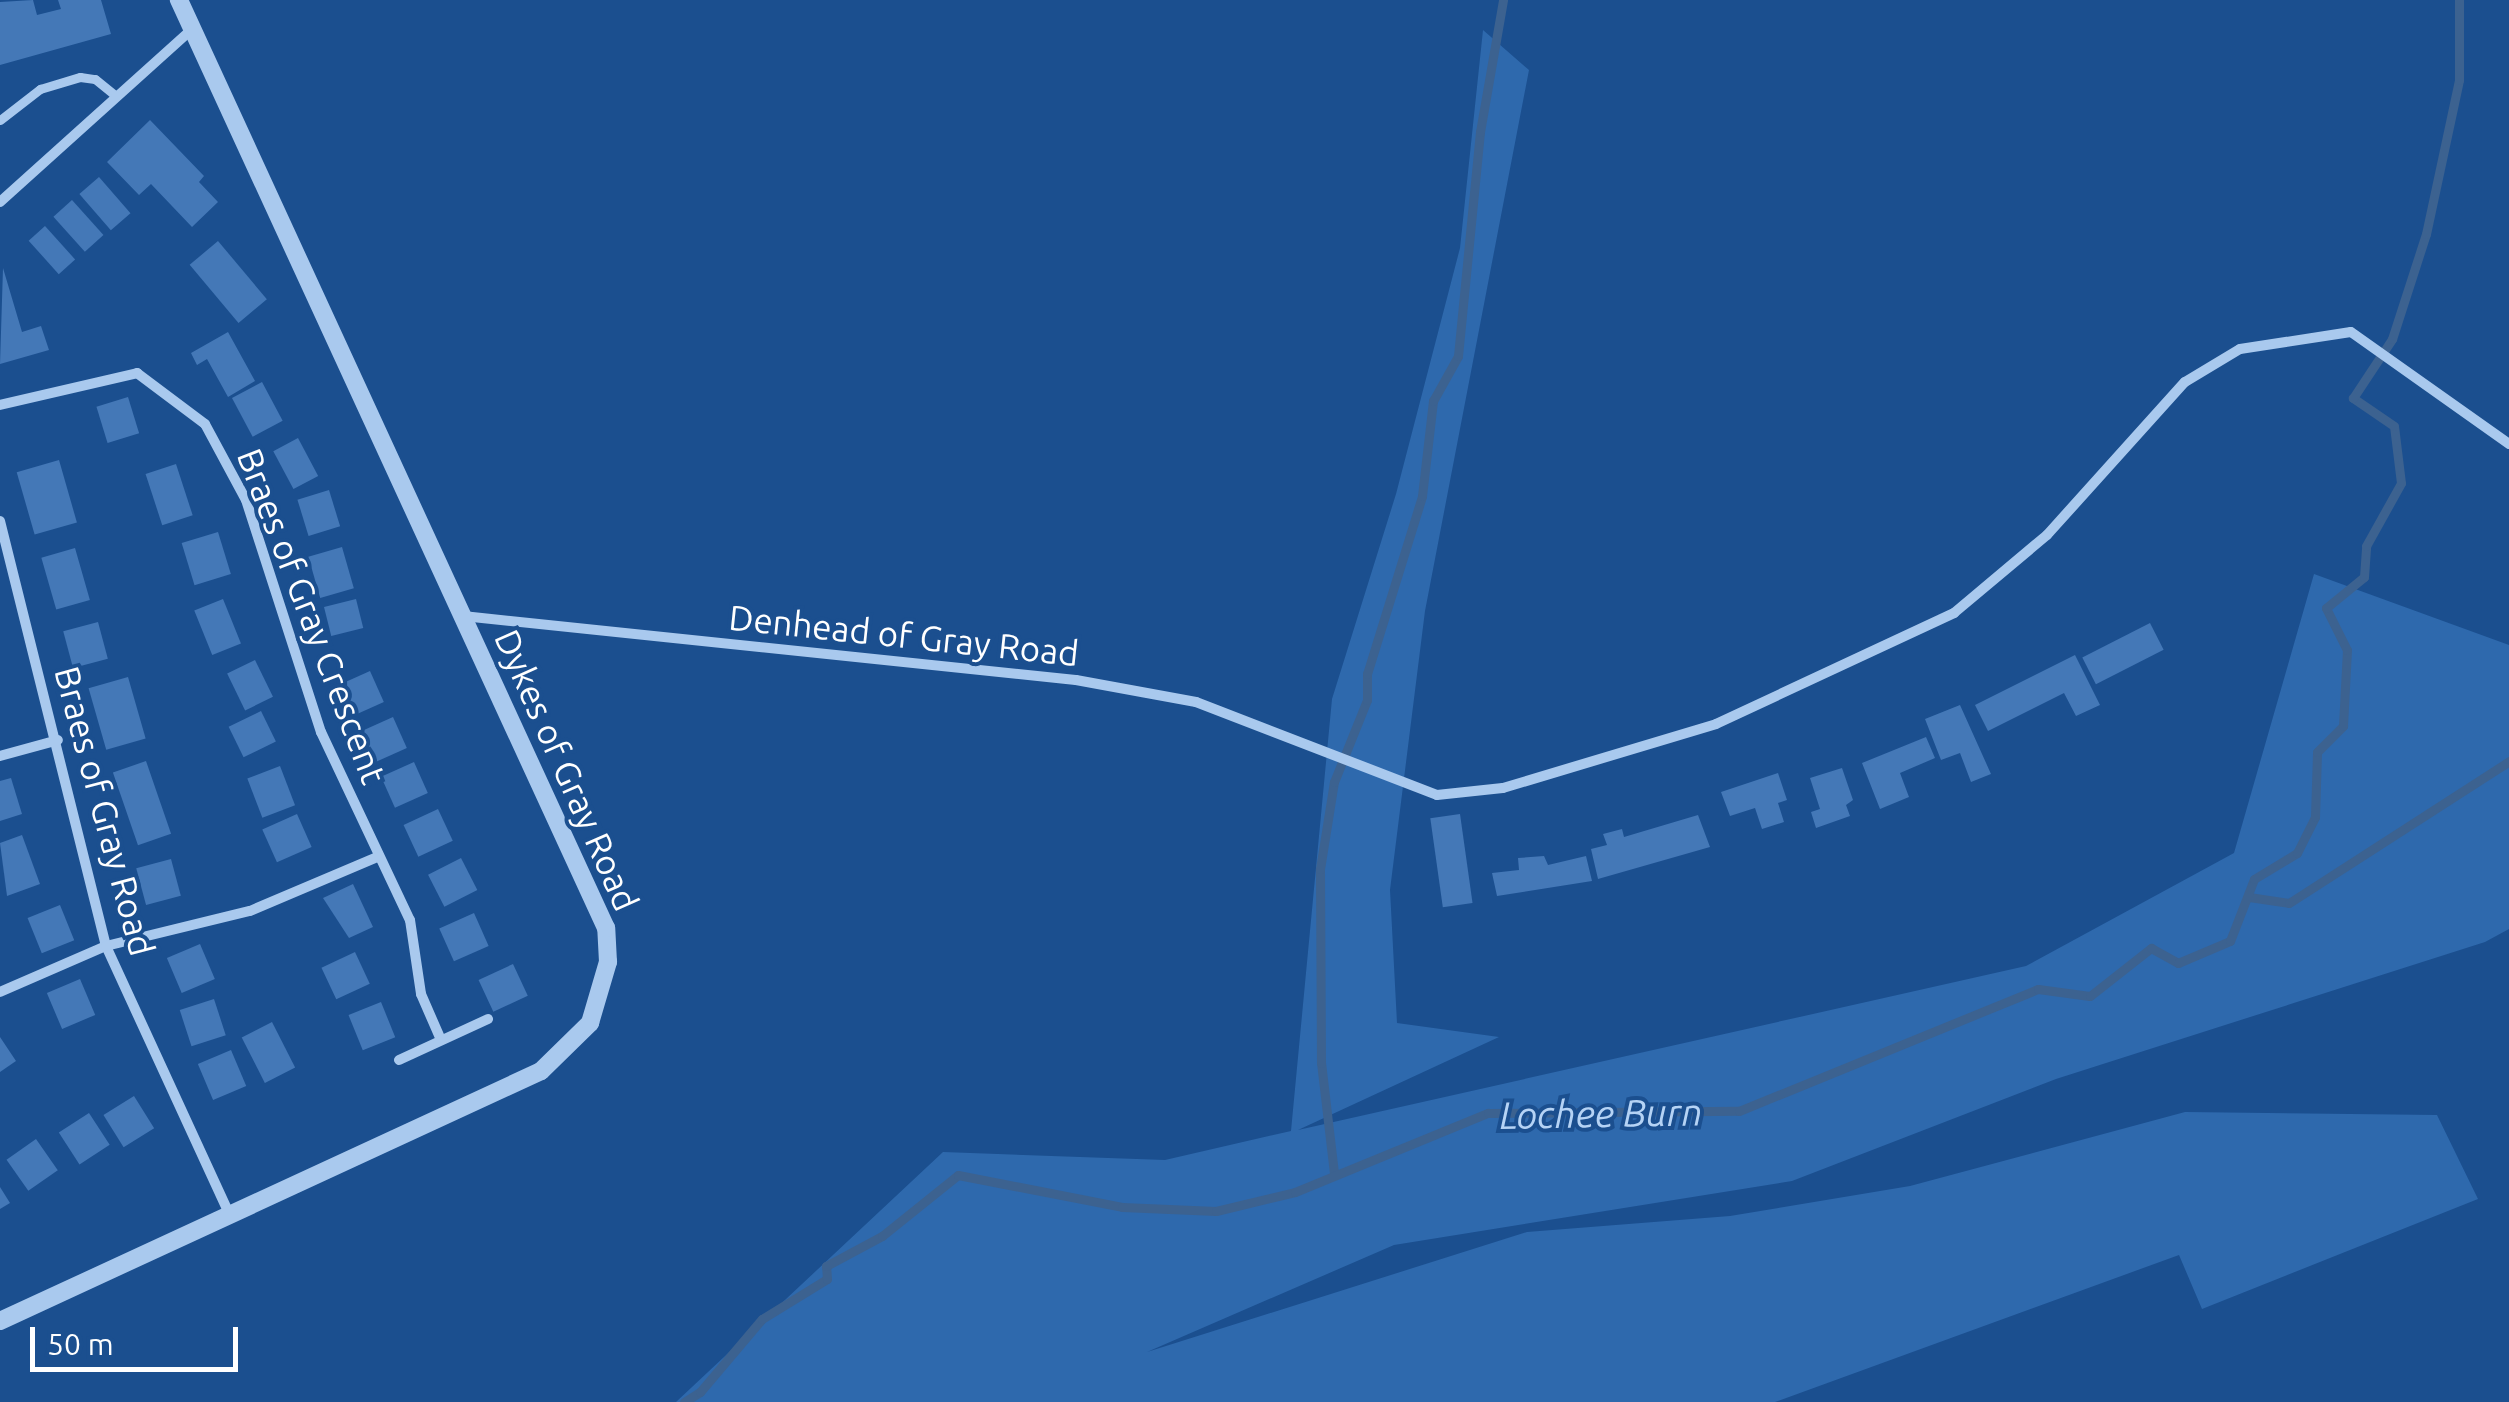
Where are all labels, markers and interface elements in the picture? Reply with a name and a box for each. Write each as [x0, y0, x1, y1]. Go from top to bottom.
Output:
street label: Braes of Gray Crescent [229, 443, 395, 789]
street label: Denhead of Gray Road [727, 596, 1081, 674]
street label: Dykes of Gray Road [486, 623, 648, 917]
street label: Braes of Gray Road [46, 662, 164, 960]
water label: Lochee Burn [1499, 1089, 1703, 1139]
scale bar [35, 1307, 242, 1369]
text: 50 m [47, 1327, 114, 1361]

